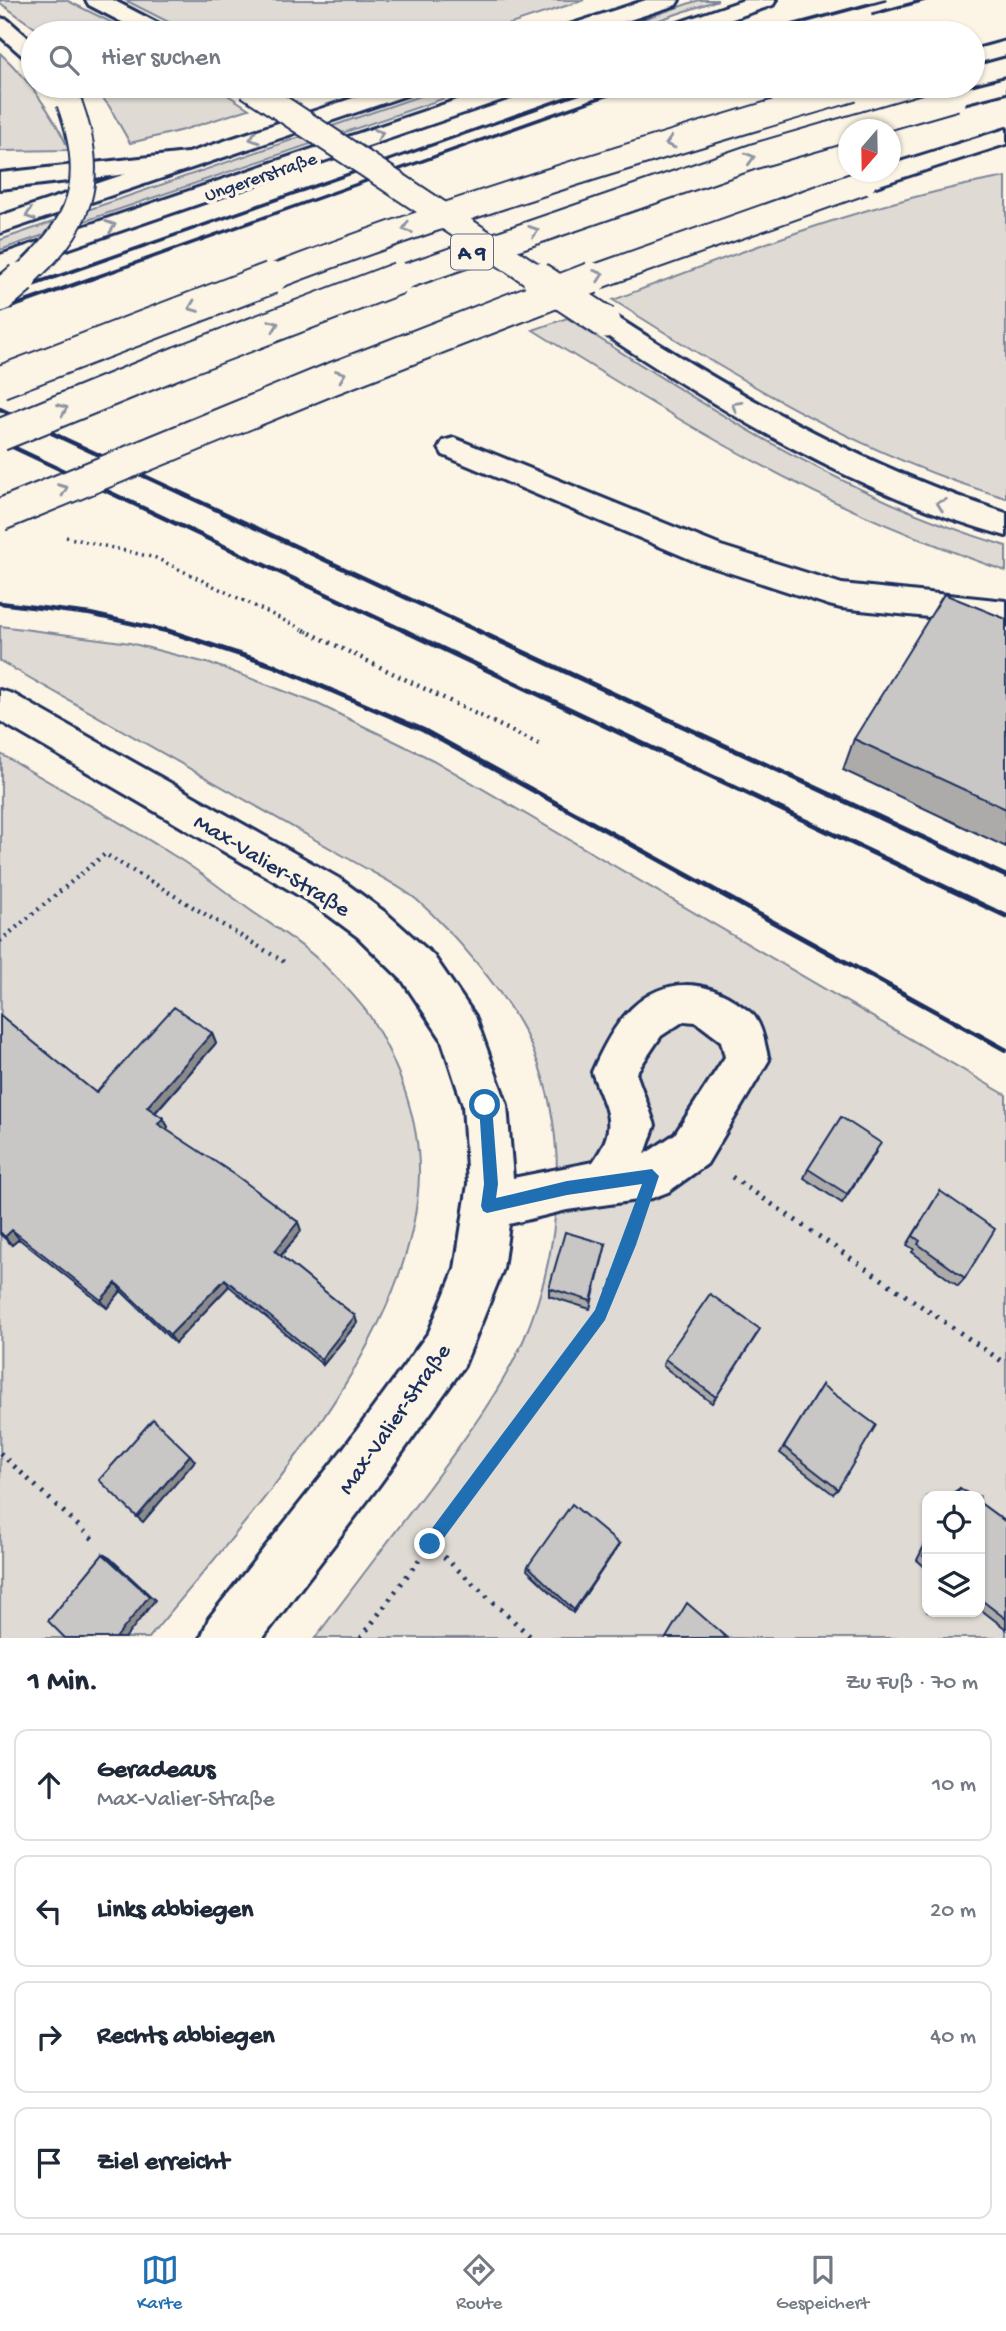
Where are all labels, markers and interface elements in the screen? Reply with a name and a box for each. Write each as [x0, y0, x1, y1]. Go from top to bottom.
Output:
search box [21, 21, 985, 98]
icon: search [45, 41, 83, 79]
text: Hier suchen [101, 44, 221, 75]
north arrow [838, 119, 901, 182]
one-way arrow [372, 128, 385, 142]
one-way arrow [248, 130, 260, 145]
one-way arrow [664, 134, 676, 149]
street label: Ungererstraße [202, 148, 320, 208]
one-way arrow [744, 151, 756, 166]
one-way arrow [25, 207, 37, 221]
one-way arrow [104, 220, 117, 234]
one-way arrow [401, 220, 413, 234]
one-way arrow [528, 225, 540, 239]
road number: A 9 [451, 234, 493, 270]
one-way arrow [593, 269, 605, 283]
one-way arrow [188, 298, 200, 312]
one-way arrow [268, 319, 280, 333]
one-way arrow [335, 369, 347, 383]
one-way arrow [731, 401, 744, 414]
one-way arrow [56, 403, 68, 417]
one-way arrow [56, 484, 68, 498]
one-way arrow [936, 498, 948, 512]
street label: Max-Valier-Straße [188, 810, 355, 925]
route start [469, 1089, 500, 1120]
street label: Max-Valier-Straße [334, 1339, 459, 1501]
map controls [922, 1491, 985, 1617]
button: locate [922, 1491, 985, 1554]
route end [414, 1528, 445, 1559]
button: layers [922, 1554, 985, 1617]
text: 1 Min. [28, 1666, 98, 1701]
text: Zu Fuß · 70 m [845, 1670, 978, 1697]
text: Geradeaus [97, 1756, 215, 1787]
icon: ahead [30, 1766, 68, 1804]
text: 10 m [932, 1772, 976, 1799]
text: Max-Valier-Straße [97, 1787, 275, 1814]
icon: left [30, 1892, 68, 1930]
text: Links abbiegen [97, 1896, 253, 1927]
text: 20 m [930, 1898, 976, 1925]
icon: right [30, 2018, 68, 2056]
text: Rechts abbiegen [97, 2022, 275, 2053]
text: 40 m [930, 2024, 976, 2051]
icon: arrive [30, 2144, 68, 2182]
text: Ziel erreicht [97, 2148, 229, 2179]
tab: Karte [137, 2251, 182, 2316]
tab: Route [456, 2251, 502, 2316]
tab: Gespeichert [776, 2251, 869, 2316]

